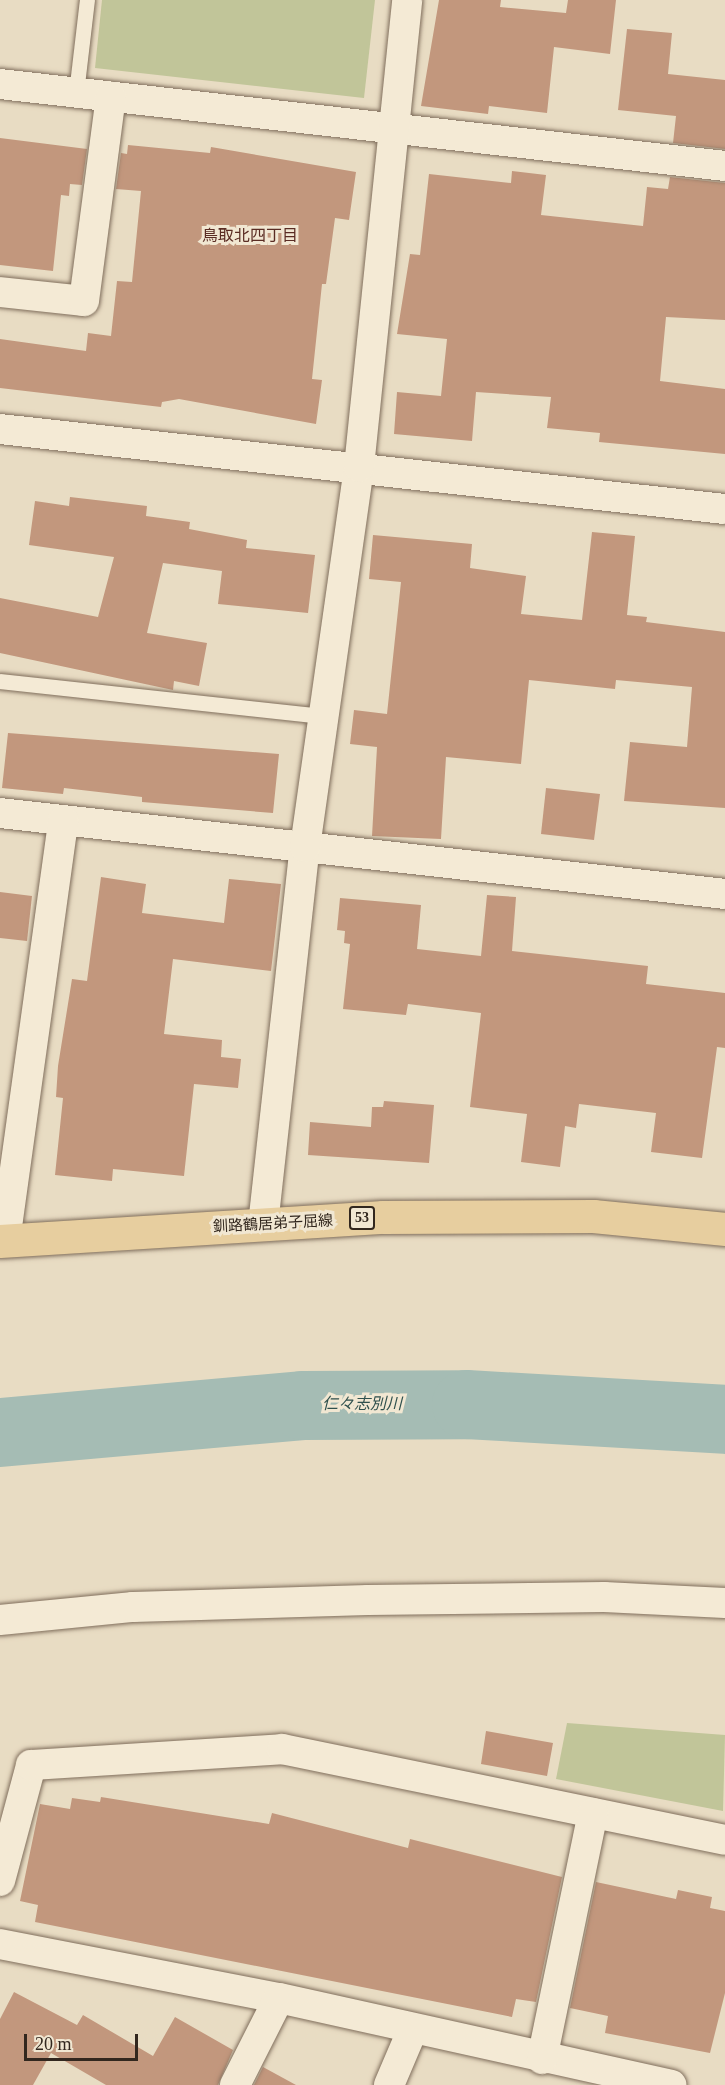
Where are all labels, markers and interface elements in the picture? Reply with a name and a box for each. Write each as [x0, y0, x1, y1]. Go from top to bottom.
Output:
district label: 鳥取北四丁目 [202, 226, 298, 246]
road number: 53 [348, 1207, 376, 1229]
street label: 釧路鶴居弟子屈線 [213, 1212, 333, 1236]
water label: 仁々志別川 [322, 1394, 402, 1414]
scale bar [27, 2022, 141, 2060]
text: 20 m [35, 2034, 72, 2054]

